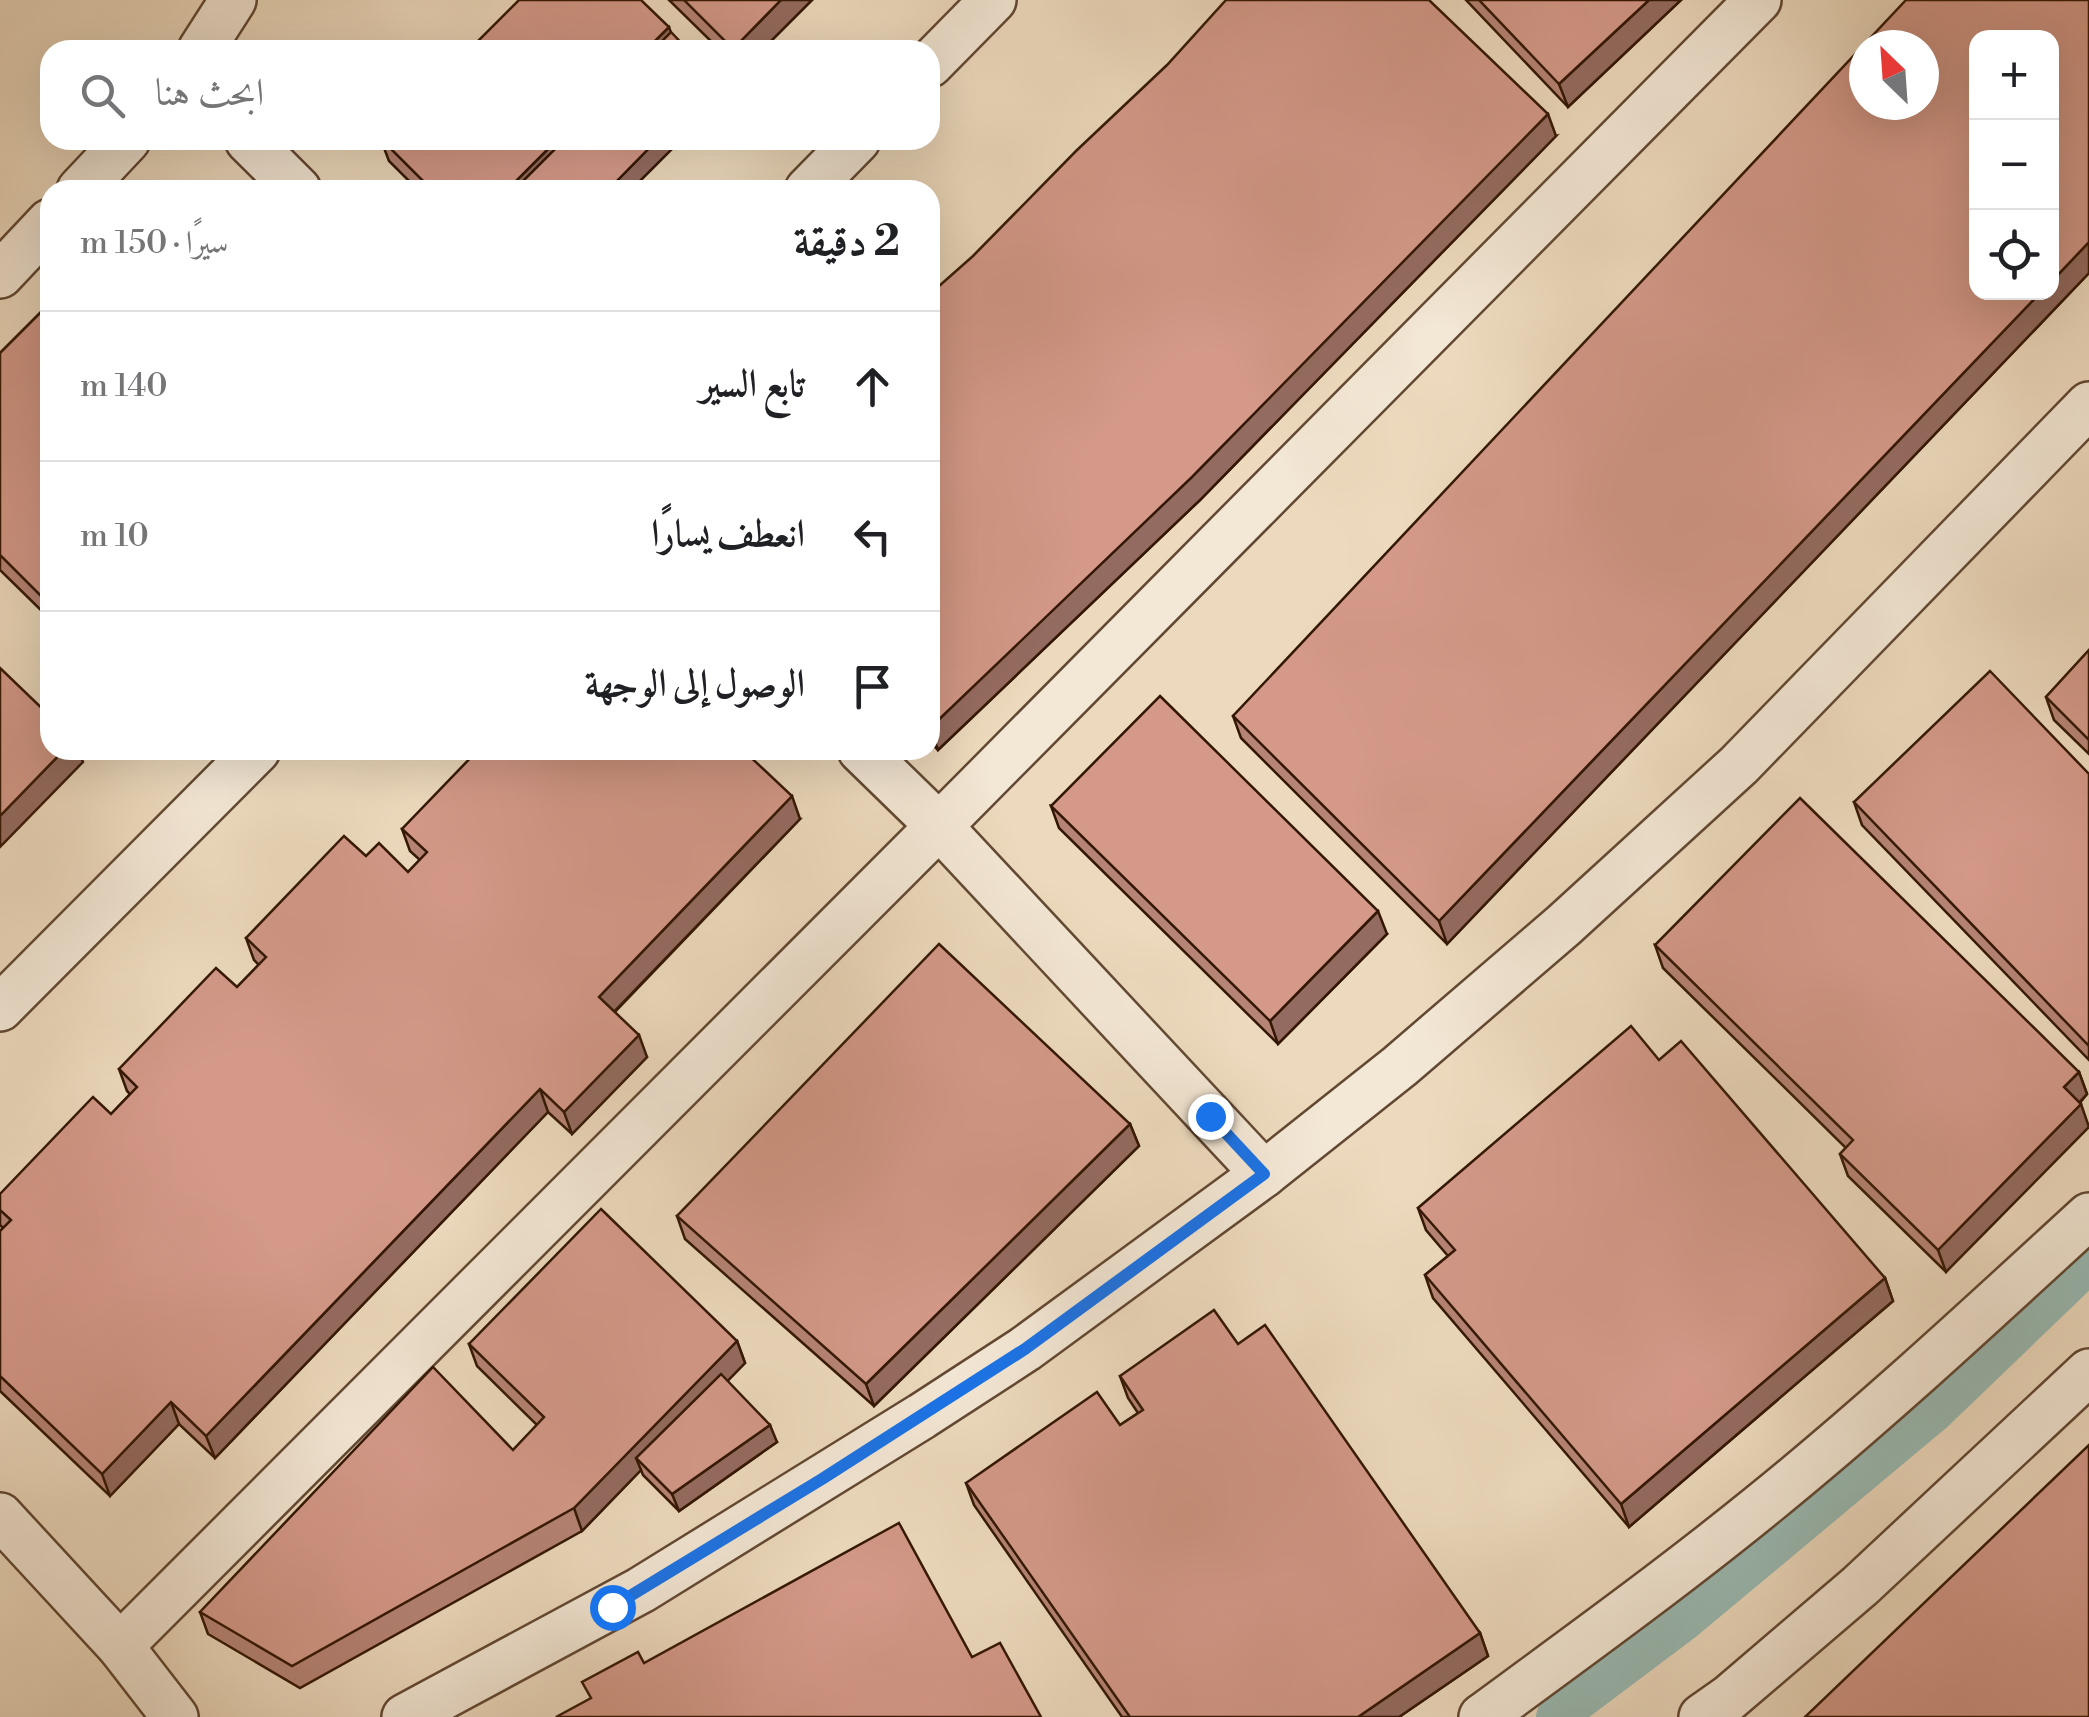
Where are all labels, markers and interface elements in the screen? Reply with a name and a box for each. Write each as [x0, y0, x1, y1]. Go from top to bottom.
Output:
north arrow [1849, 30, 1939, 120]
map controls [1969, 30, 2059, 300]
button: + [1969, 30, 2059, 120]
search box [40, 40, 940, 150]
icon: search [75, 68, 130, 123]
text: ابحث هنا [155, 70, 264, 117]
button: − [1969, 120, 2059, 210]
button: locate [1969, 210, 2059, 300]
text: 2 دقيقة [794, 216, 900, 269]
text: سيرًا · 150 m [80, 223, 228, 263]
icon: ahead [845, 359, 900, 414]
text: تابع السير [700, 361, 805, 408]
text: 140 m [80, 366, 167, 406]
icon: left [845, 509, 900, 564]
text: انعطف يسارًا [651, 511, 805, 558]
text: 10 m [80, 516, 149, 556]
icon: arrive [845, 659, 900, 714]
text: الوصول إلى الوجهة [585, 661, 805, 708]
route end [1188, 1094, 1234, 1140]
route start [590, 1585, 636, 1631]

